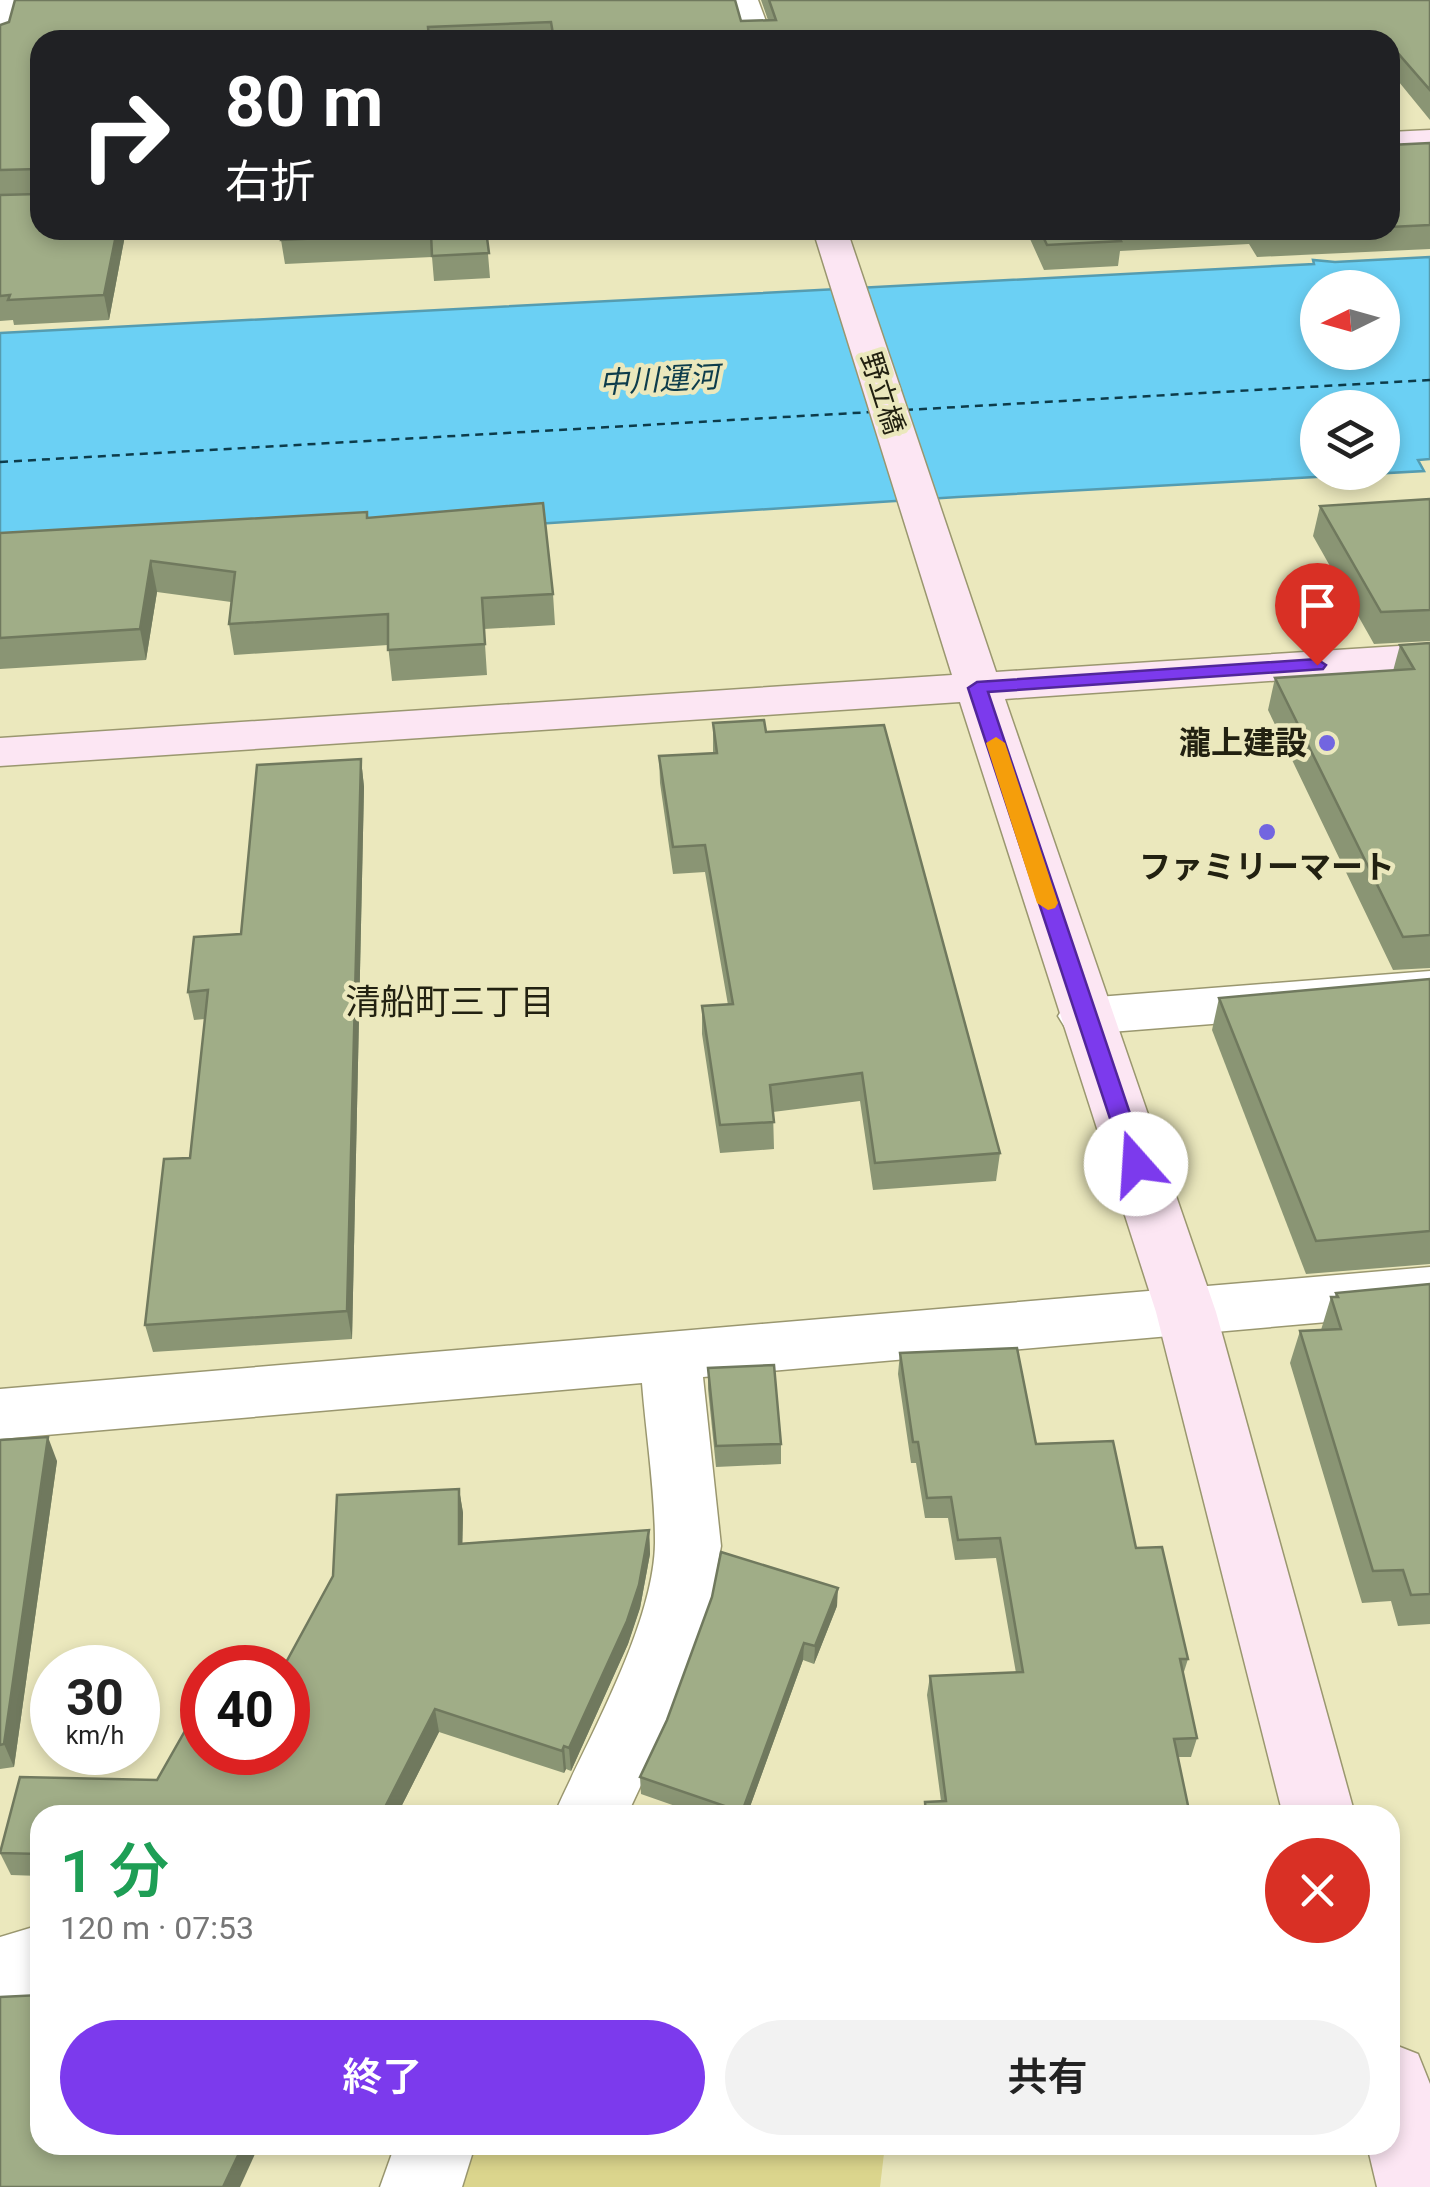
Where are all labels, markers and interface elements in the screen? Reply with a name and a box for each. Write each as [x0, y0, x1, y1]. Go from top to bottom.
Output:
text: 80 m [225, 61, 383, 143]
icon: right [60, 70, 190, 200]
text: 右折 [225, 155, 315, 208]
north arrow [1300, 270, 1400, 370]
map controls [1300, 270, 1400, 490]
street label: 野立橋 [854, 348, 911, 438]
water label: 中川運河 [598, 359, 725, 400]
button: layers [1300, 390, 1400, 490]
pin [1275, 563, 1360, 666]
icon: arrive [1290, 578, 1345, 633]
place label: 瀧上建設 [1179, 724, 1307, 762]
marker: 瀧上建設 [1316, 732, 1338, 754]
marker: ファミリーマート [1256, 821, 1278, 843]
place label: ファミリーマート [1139, 848, 1395, 886]
district label: 清船町三丁目 [345, 982, 555, 1023]
position arrow [1084, 1112, 1188, 1216]
speed limit sign: 40 [180, 1645, 310, 1775]
text: 30 [66, 1669, 124, 1727]
text: km/h [66, 1721, 124, 1750]
text: 1 分 [60, 1836, 169, 1907]
button: close [1265, 1838, 1370, 1943]
text: 120 m · 07:53 [60, 1909, 254, 1947]
button: 終了 [60, 2020, 705, 2135]
button: 共有 [725, 2020, 1370, 2135]

